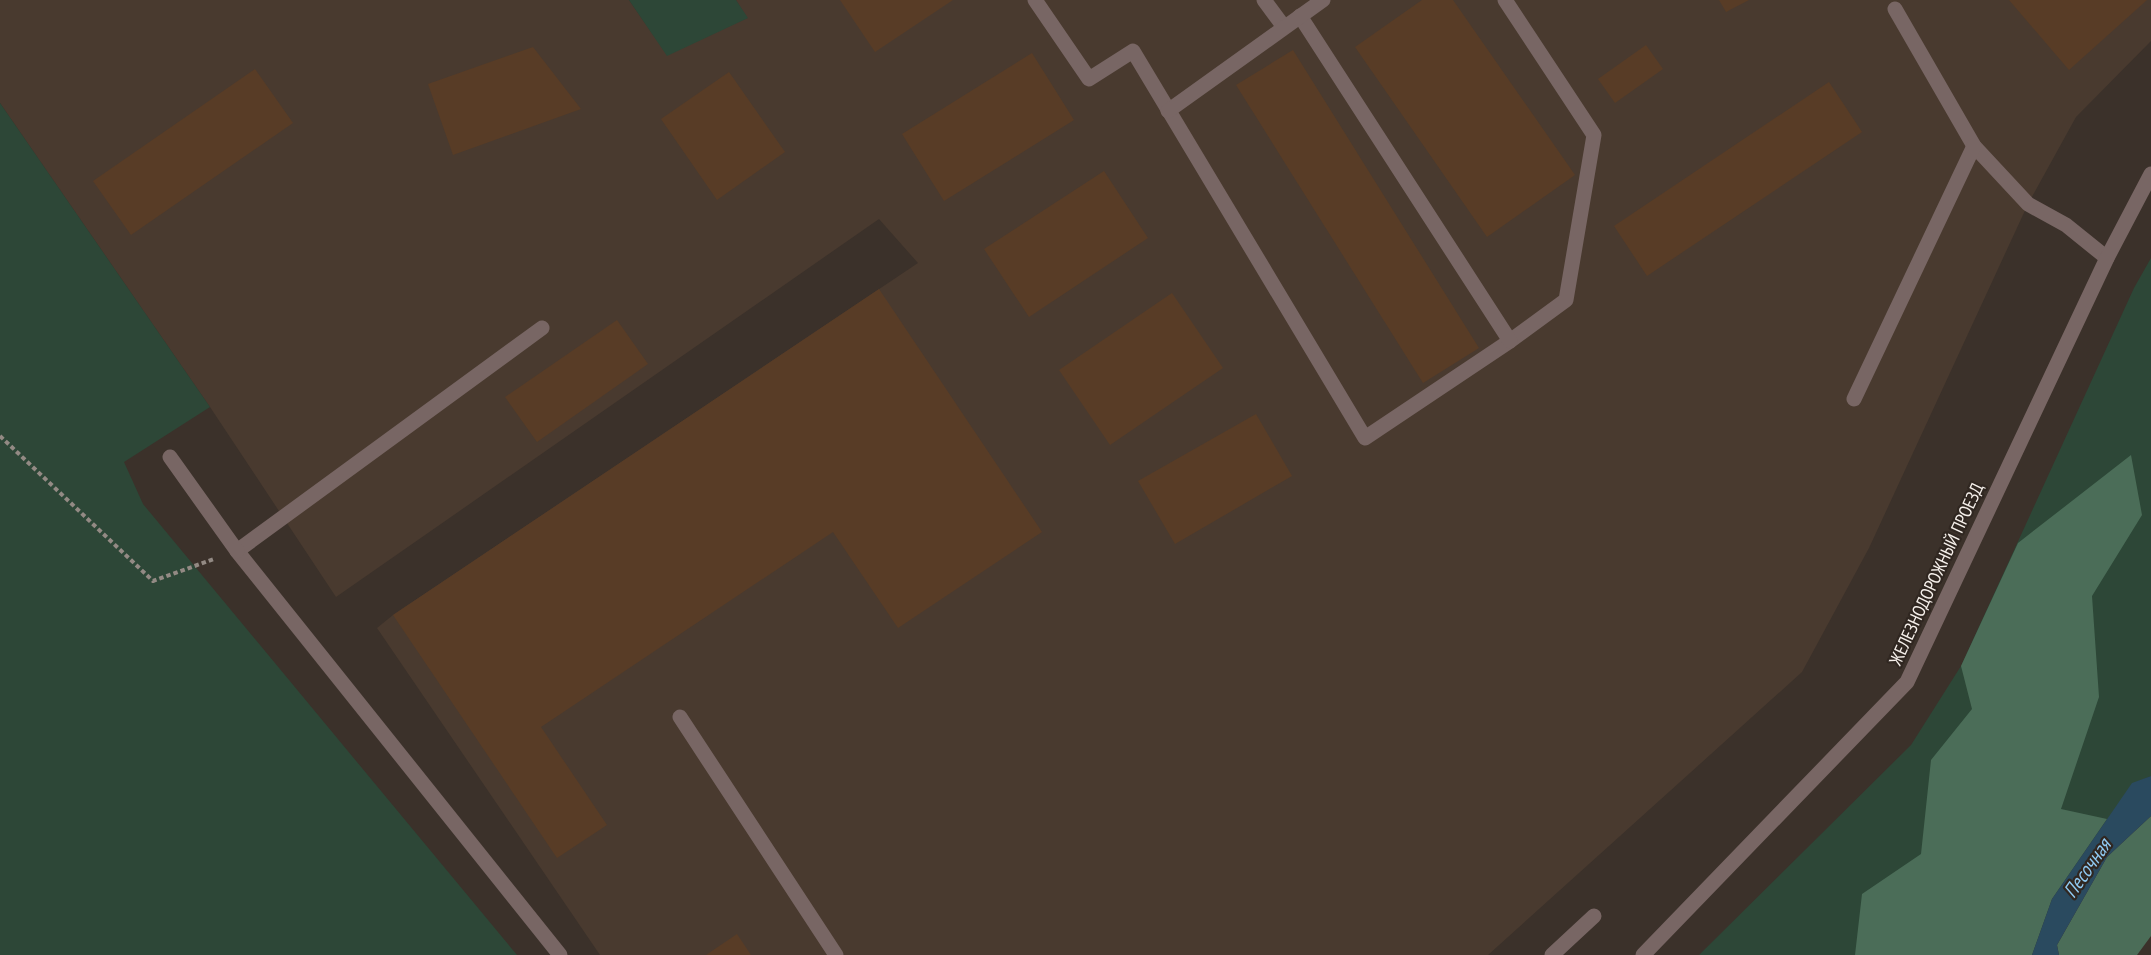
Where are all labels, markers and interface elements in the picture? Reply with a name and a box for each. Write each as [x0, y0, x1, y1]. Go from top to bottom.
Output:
street label: ЖЕЛЕЗНОДОРОЖНЫЙ ПРОЕЗД [1883, 479, 1988, 670]
water label: Песочная [2057, 832, 2118, 903]

